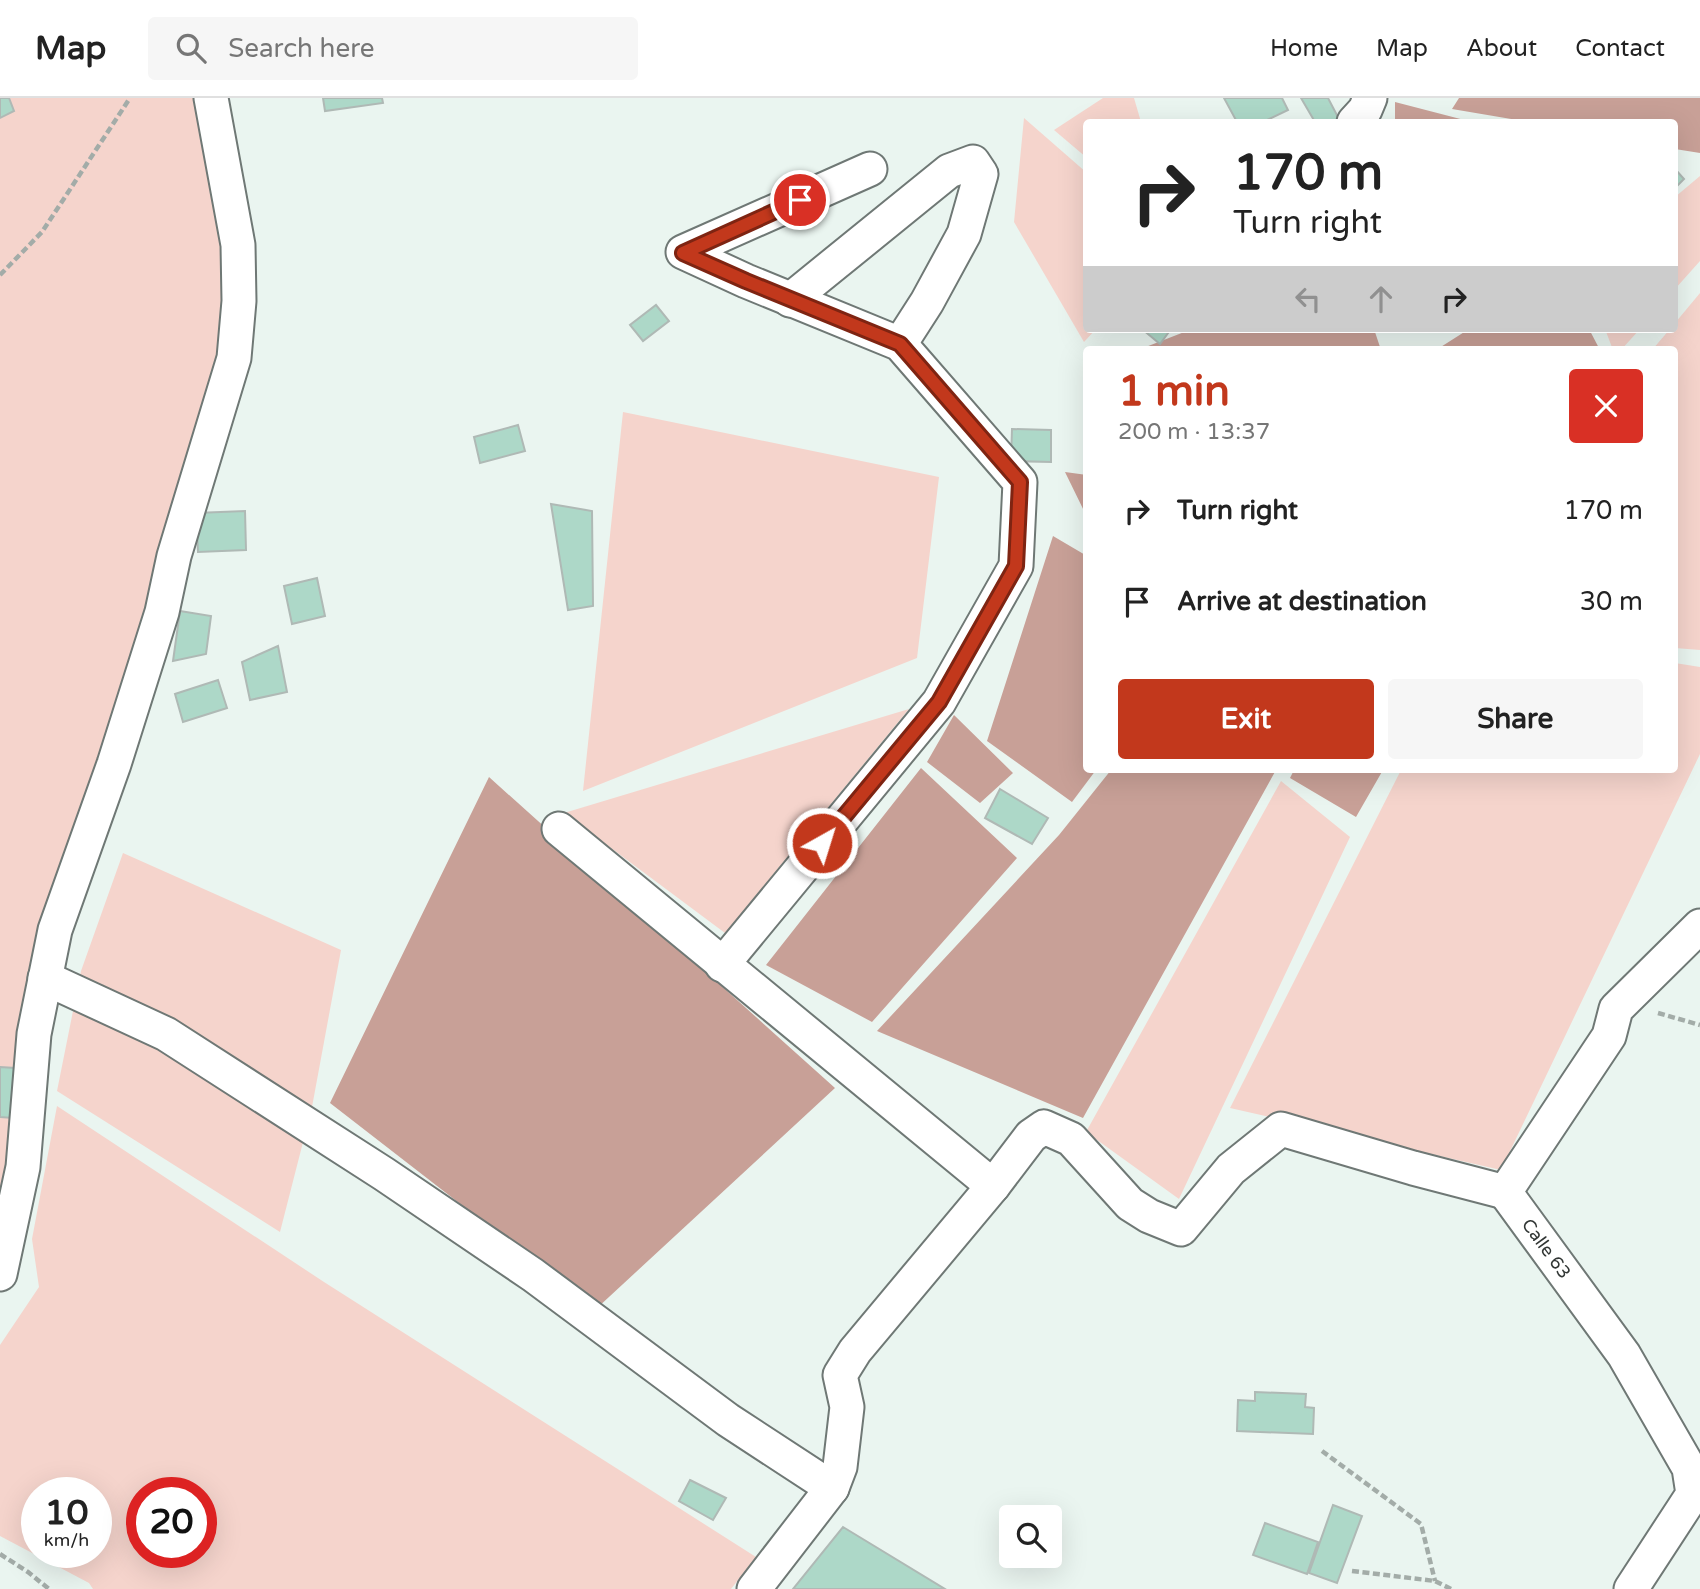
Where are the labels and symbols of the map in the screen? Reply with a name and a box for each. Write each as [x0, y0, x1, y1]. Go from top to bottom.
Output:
pin [770, 170, 830, 230]
position arrow [785, 806, 859, 880]
street label: Calle 63 [1517, 1214, 1576, 1283]
speed limit sign: 20 [126, 1477, 217, 1568]

